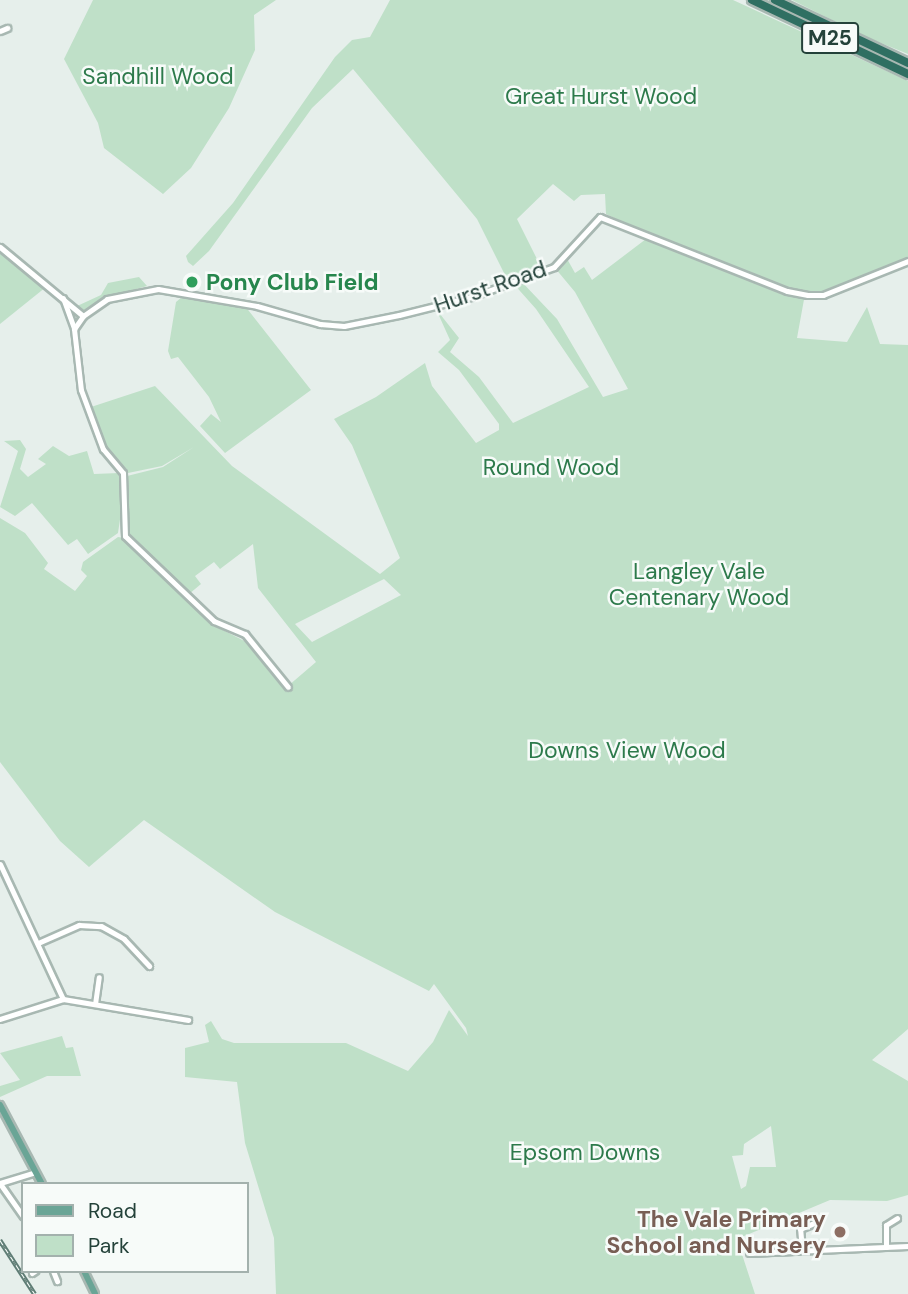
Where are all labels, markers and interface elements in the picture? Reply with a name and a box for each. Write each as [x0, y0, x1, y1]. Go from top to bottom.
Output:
road number: M25 [800, 20, 860, 56]
park label: Sandhill Wood [82, 62, 234, 90]
park label: Great Hurst Wood [505, 82, 697, 110]
street label: Hurst Road [430, 255, 550, 319]
place label: Pony Club Field [206, 268, 379, 296]
marker: Pony Club Field [184, 274, 200, 290]
park label: Round Wood [483, 453, 619, 481]
park label: Langley Vale Centenary Wood [609, 557, 789, 611]
park label: Downs View Wood [528, 736, 726, 764]
park label: Epsom Downs [510, 1138, 660, 1166]
legend [21, 1182, 248, 1273]
text: Road [88, 1197, 137, 1225]
place label: The Vale Primary School and Nursery [606, 1205, 826, 1259]
marker: The Vale Primary School and Nursery [832, 1224, 848, 1240]
text: Park [88, 1232, 129, 1260]

